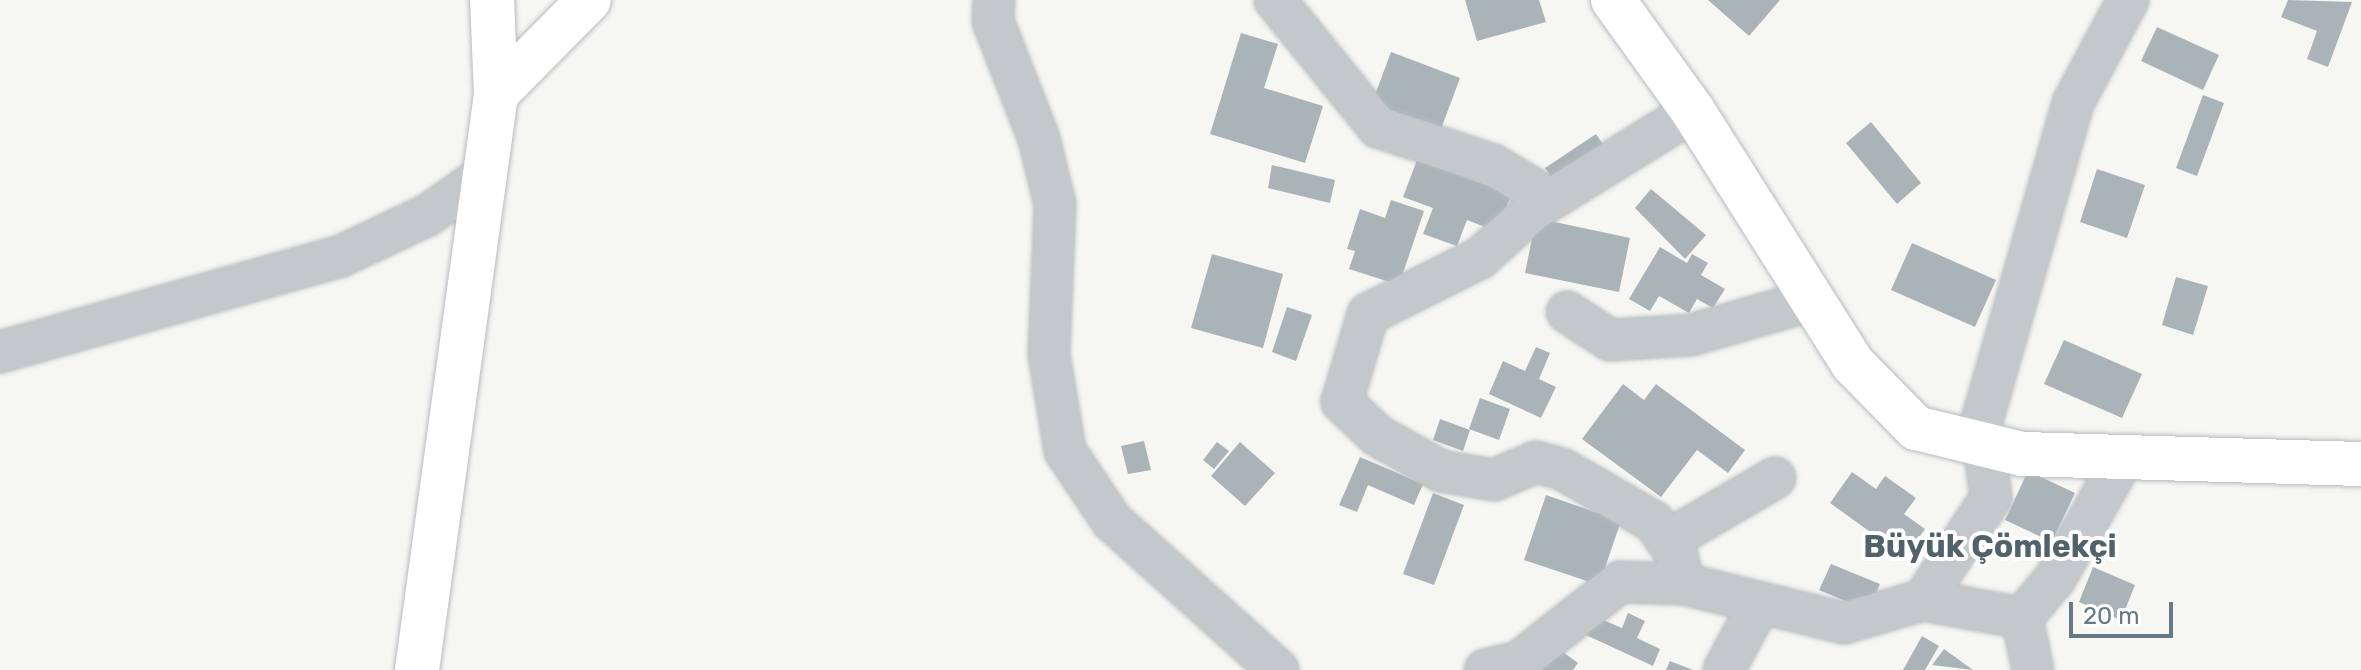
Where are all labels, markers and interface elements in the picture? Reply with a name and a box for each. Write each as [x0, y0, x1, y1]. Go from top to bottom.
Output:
district label: Büyük Çömlekçi [1863, 527, 2117, 565]
scale bar [2073, 586, 2177, 636]
text: 20 m [2083, 602, 2140, 630]

